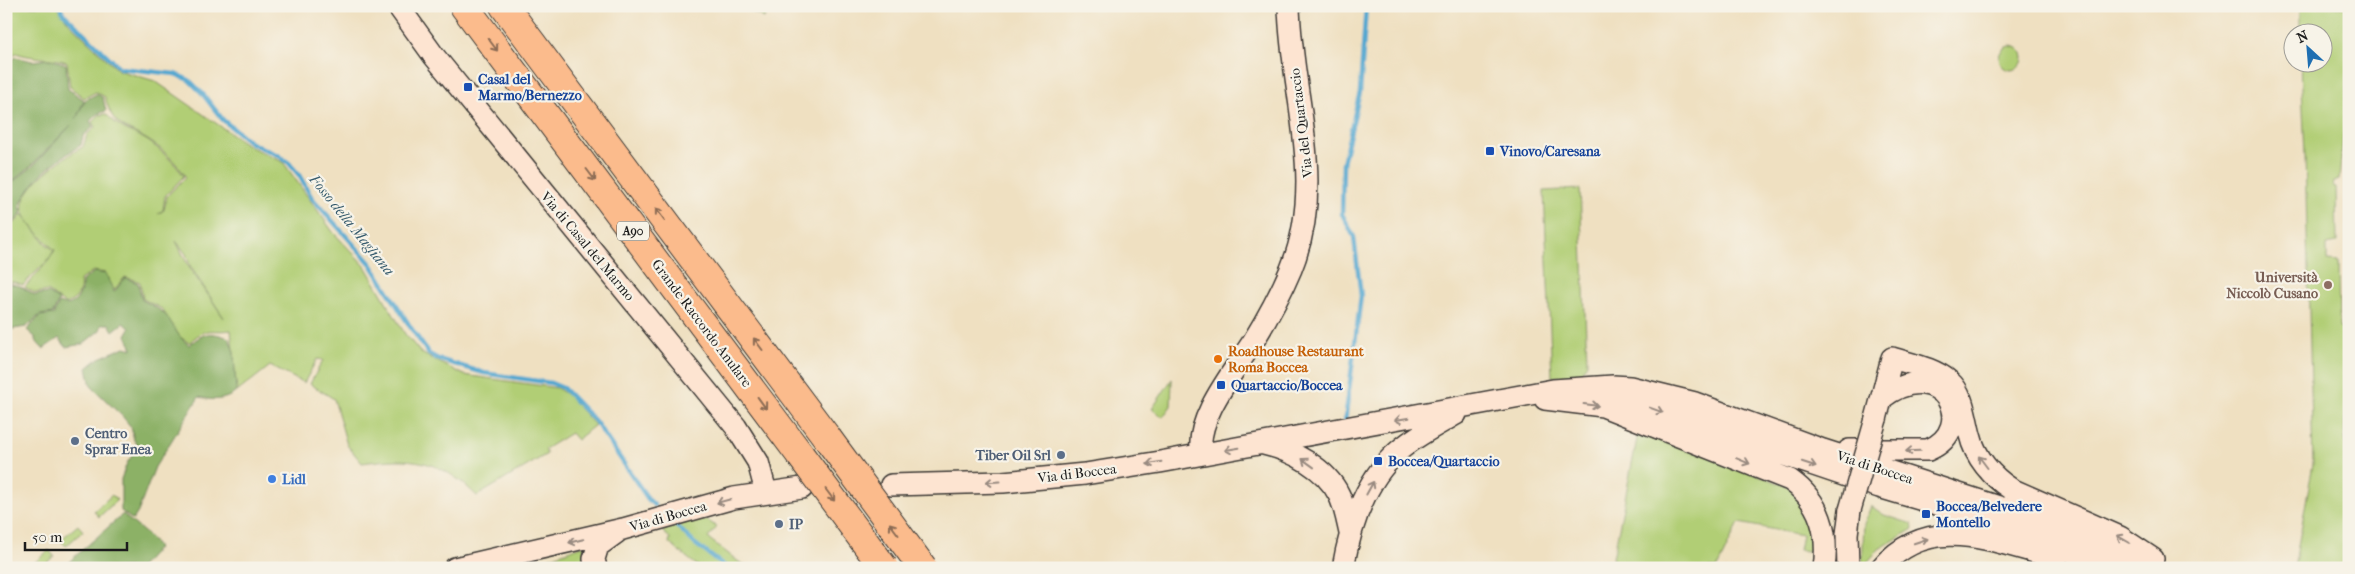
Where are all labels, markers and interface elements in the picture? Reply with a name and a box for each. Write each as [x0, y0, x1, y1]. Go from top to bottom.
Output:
north arrow [2282, 22, 2332, 72]
text: N [2294, 27, 2311, 47]
one-way arrow [488, 38, 499, 51]
street label: Via del Quartaccio [1286, 67, 1317, 180]
place label: Casal del Marmo/Bernezzo [477, 71, 582, 104]
marker: Casal del Marmo/Bernezzo [462, 81, 474, 93]
place label: Vinovo/Caresana [1499, 143, 1601, 160]
marker: Vinovo/Caresana [1484, 145, 1496, 157]
one-way arrow [586, 168, 596, 182]
water label: Fosso della Magliana [305, 170, 398, 279]
street label: Via di Casal del Marmo [536, 188, 638, 304]
one-way arrow [655, 207, 665, 221]
road number: A90 [617, 222, 649, 240]
street label: Grande Raccordo Anulare [648, 256, 755, 391]
place label: Università Niccolò Cusano [2226, 269, 2319, 302]
marker: Università Niccolò Cusano [2322, 279, 2334, 291]
one-way arrow [752, 338, 763, 351]
place label: Roadhouse Restaurant Roma Boccea [1228, 343, 1365, 376]
marker: Roadhouse Restaurant Roma Boccea [1212, 353, 1224, 365]
place label: Quartaccio/Boccea [1231, 377, 1343, 394]
marker: Quartaccio/Boccea [1215, 379, 1227, 391]
one-way arrow [757, 396, 767, 410]
one-way arrow [1583, 400, 1599, 410]
one-way arrow [1648, 406, 1663, 415]
one-way arrow [1394, 414, 1410, 424]
place label: Centro Sprar Enea [85, 425, 152, 458]
marker: Centro Sprar Enea [69, 435, 81, 447]
one-way arrow [1224, 445, 1240, 454]
one-way arrow [1905, 446, 1921, 455]
place label: Tiber Oil Srl [975, 447, 1051, 464]
street label: Via di Boccea [1834, 447, 1916, 488]
marker: Tiber Oil Srl [1055, 449, 1067, 461]
place label: Boccea/Quartaccio [1388, 453, 1500, 470]
marker: Boccea/Quartaccio [1372, 455, 1384, 467]
one-way arrow [1978, 455, 1988, 469]
one-way arrow [1735, 456, 1750, 466]
one-way arrow [1302, 458, 1315, 469]
one-way arrow [1147, 459, 1163, 469]
one-way arrow [1801, 459, 1817, 469]
street label: Via di Boccea [1036, 460, 1118, 487]
place label: Lidl [282, 471, 306, 488]
marker: Lidl [266, 473, 278, 485]
one-way arrow [985, 478, 1001, 487]
one-way arrow [1365, 481, 1375, 496]
one-way arrow [825, 488, 835, 502]
one-way arrow [716, 496, 732, 506]
street label: Via di Boccea [627, 497, 709, 536]
place label: Boccea/Belvedere Montello [1935, 498, 2042, 531]
marker: Boccea/Belvedere Montello [1920, 508, 1932, 520]
place label: IP [789, 516, 803, 533]
marker: IP [773, 518, 785, 530]
scale bar [25, 519, 128, 551]
one-way arrow [888, 523, 899, 536]
text: 50 m [32, 528, 63, 546]
one-way arrow [2116, 534, 2131, 544]
one-way arrow [1912, 536, 1928, 546]
one-way arrow [568, 537, 584, 546]

